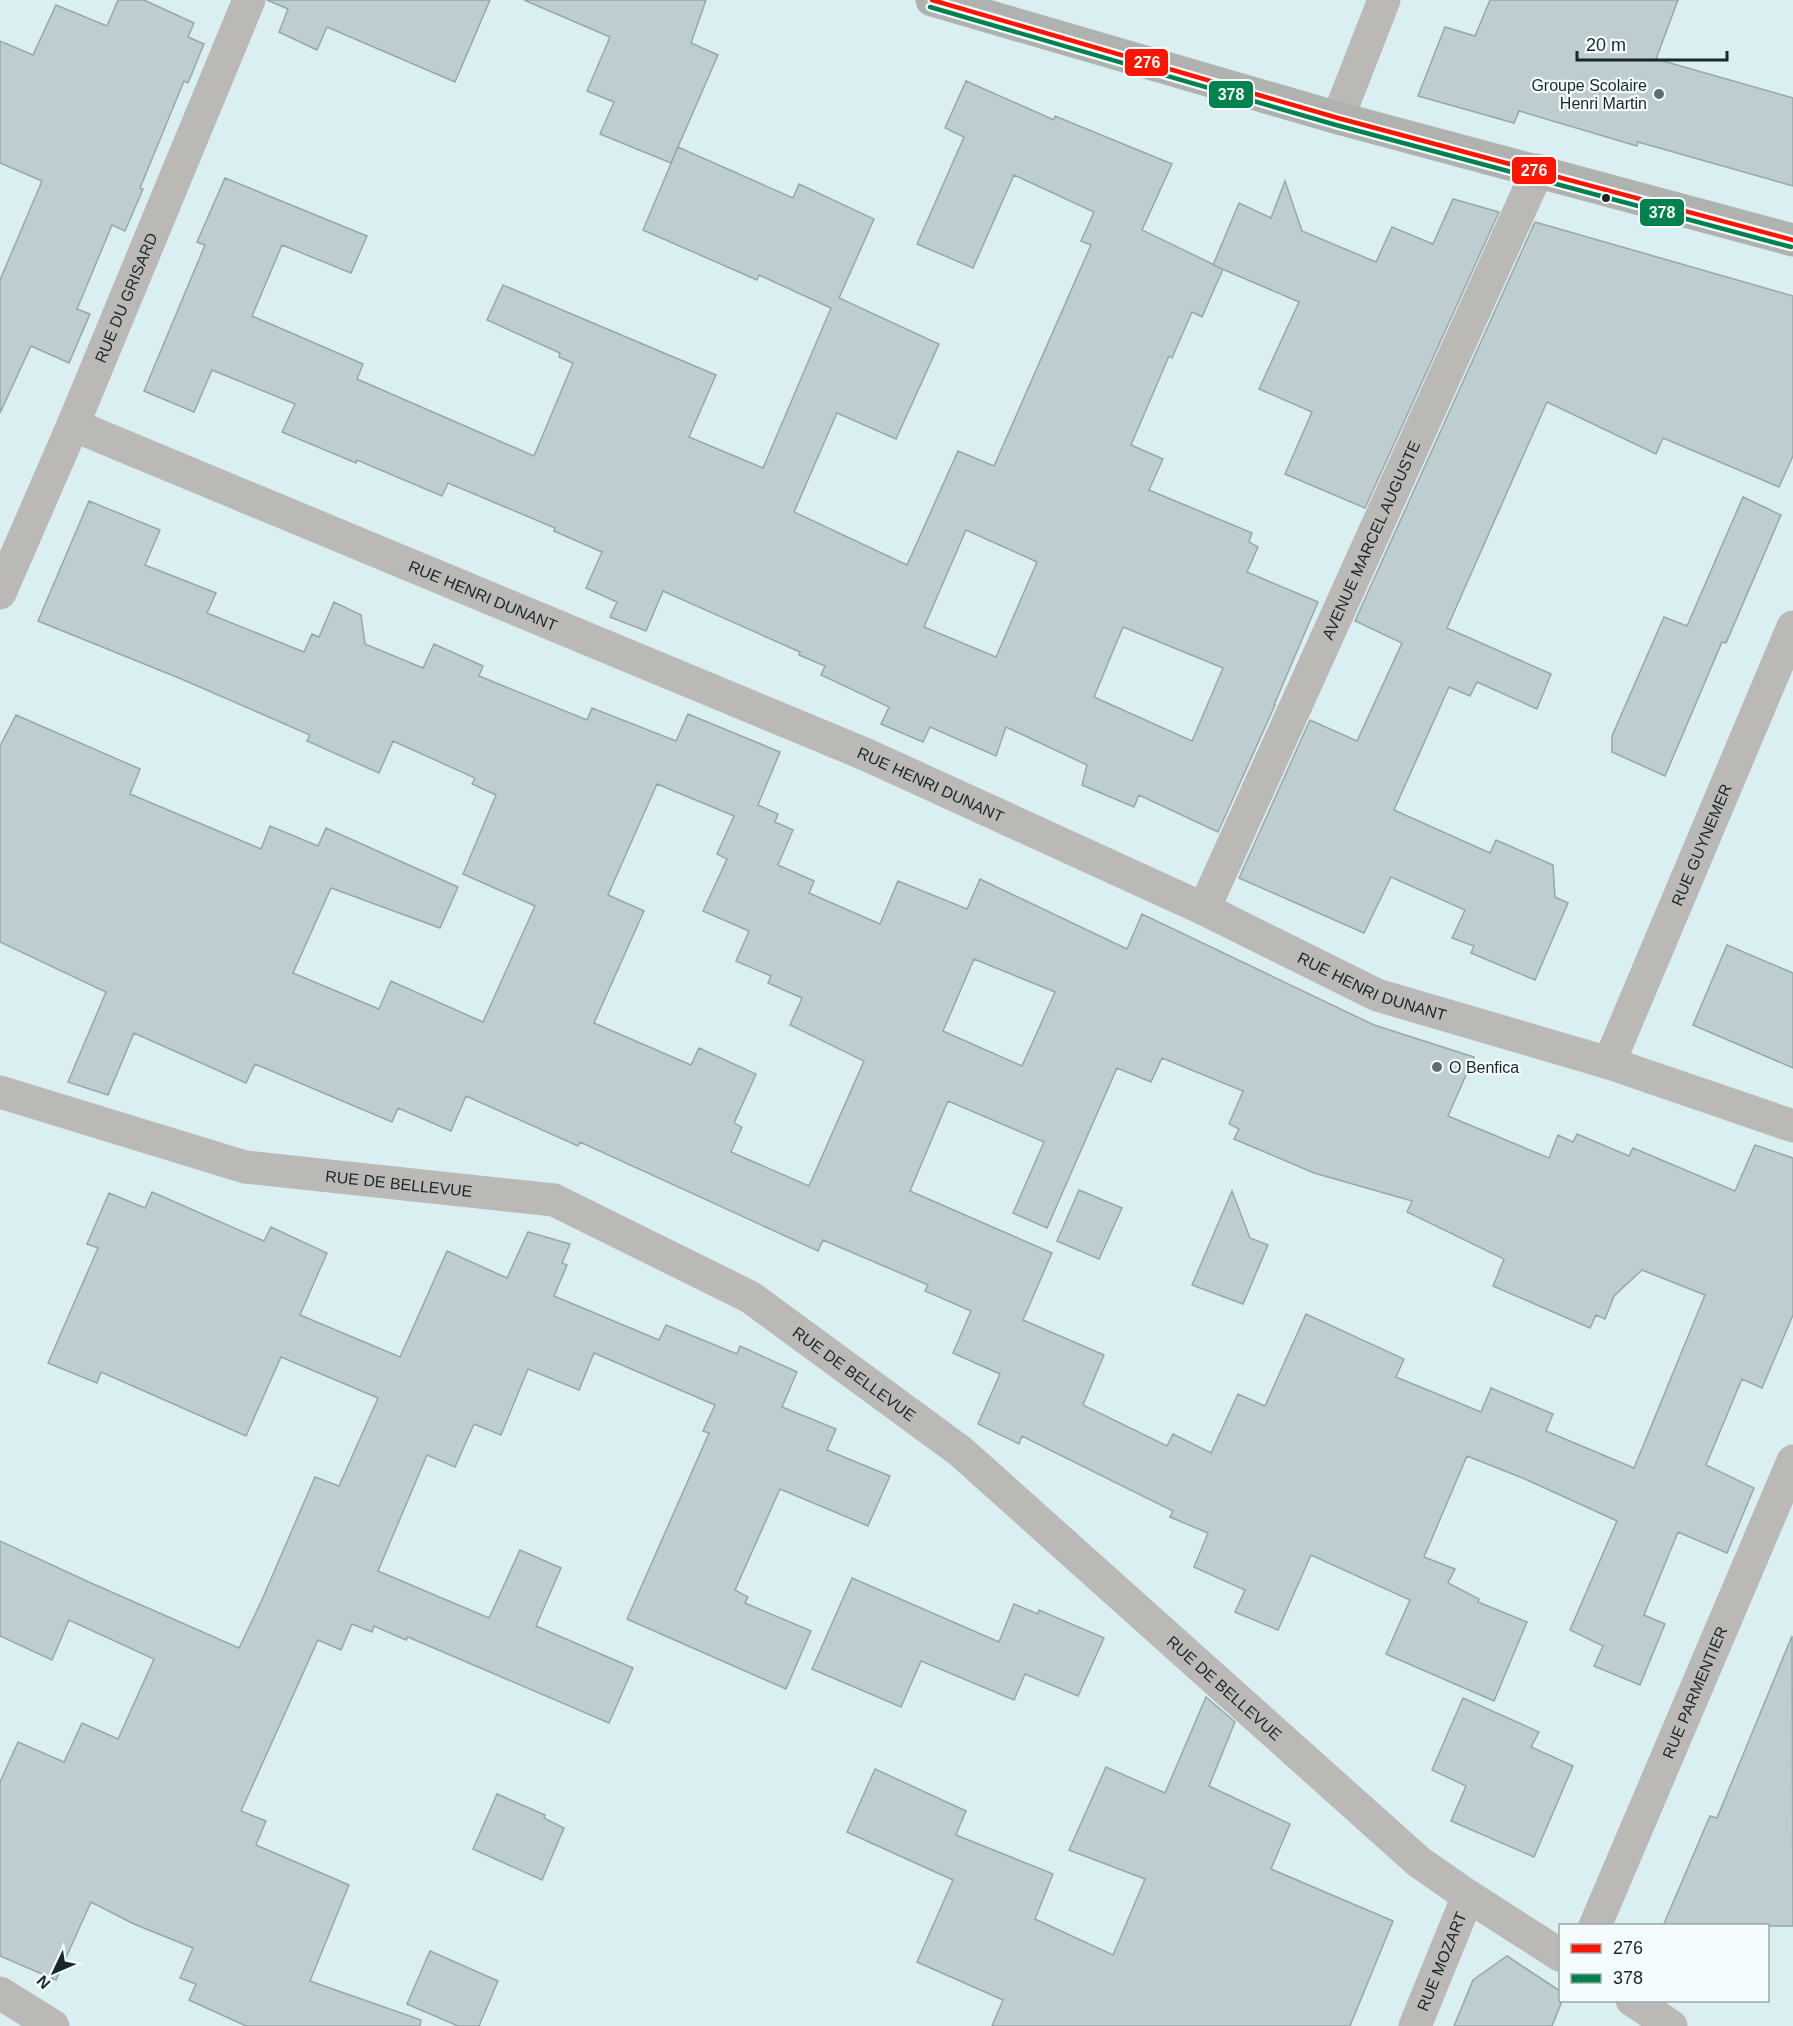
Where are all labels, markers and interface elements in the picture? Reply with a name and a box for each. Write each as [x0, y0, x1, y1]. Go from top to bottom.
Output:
scale bar [1577, 24, 1727, 62]
text: 20 m [1586, 35, 1626, 55]
line badge: 276 [1124, 48, 1169, 77]
text: 276 [1134, 54, 1160, 71]
place label: Groupe Scolaire Henri Martin [1531, 77, 1647, 112]
line badge: 378 [1208, 80, 1254, 109]
text: 378 [1218, 86, 1244, 103]
marker: Groupe Scolaire Henri Martin [1652, 87, 1666, 101]
line badge: 276 [1511, 156, 1557, 185]
text: 276 [1521, 162, 1547, 179]
unlabelled marker [1600, 192, 1612, 204]
line badge: 378 [1639, 198, 1685, 227]
text: 378 [1649, 204, 1675, 221]
street label: RUE DU GRISARD [91, 230, 160, 365]
street label: AVENUE MARCEL AUGUSTE [1319, 438, 1423, 642]
street label: RUE HENRI DUNANT [406, 557, 560, 634]
street label: RUE HENRI DUNANT [855, 744, 1007, 825]
street label: RUE GUYNEMER [1668, 781, 1734, 908]
street label: RUE HENRI DUNANT [1295, 949, 1449, 1023]
place label: O Benfica [1449, 1059, 1519, 1076]
marker: O Benfica [1430, 1060, 1444, 1074]
street label: RUE DE BELLEVUE [325, 1167, 473, 1200]
street label: RUE DE BELLEVUE [790, 1323, 919, 1424]
street label: RUE PARMENTIER [1659, 1624, 1730, 1761]
street label: RUE DE BELLEVUE [1164, 1632, 1285, 1743]
street label: RUE MOZART [1414, 1909, 1469, 2013]
legend [1559, 1924, 1769, 2002]
text: 276 [1613, 1938, 1643, 1958]
north arrow [24, 1942, 84, 2002]
text: 378 [1613, 1968, 1643, 1988]
text: N [33, 1972, 54, 1992]

